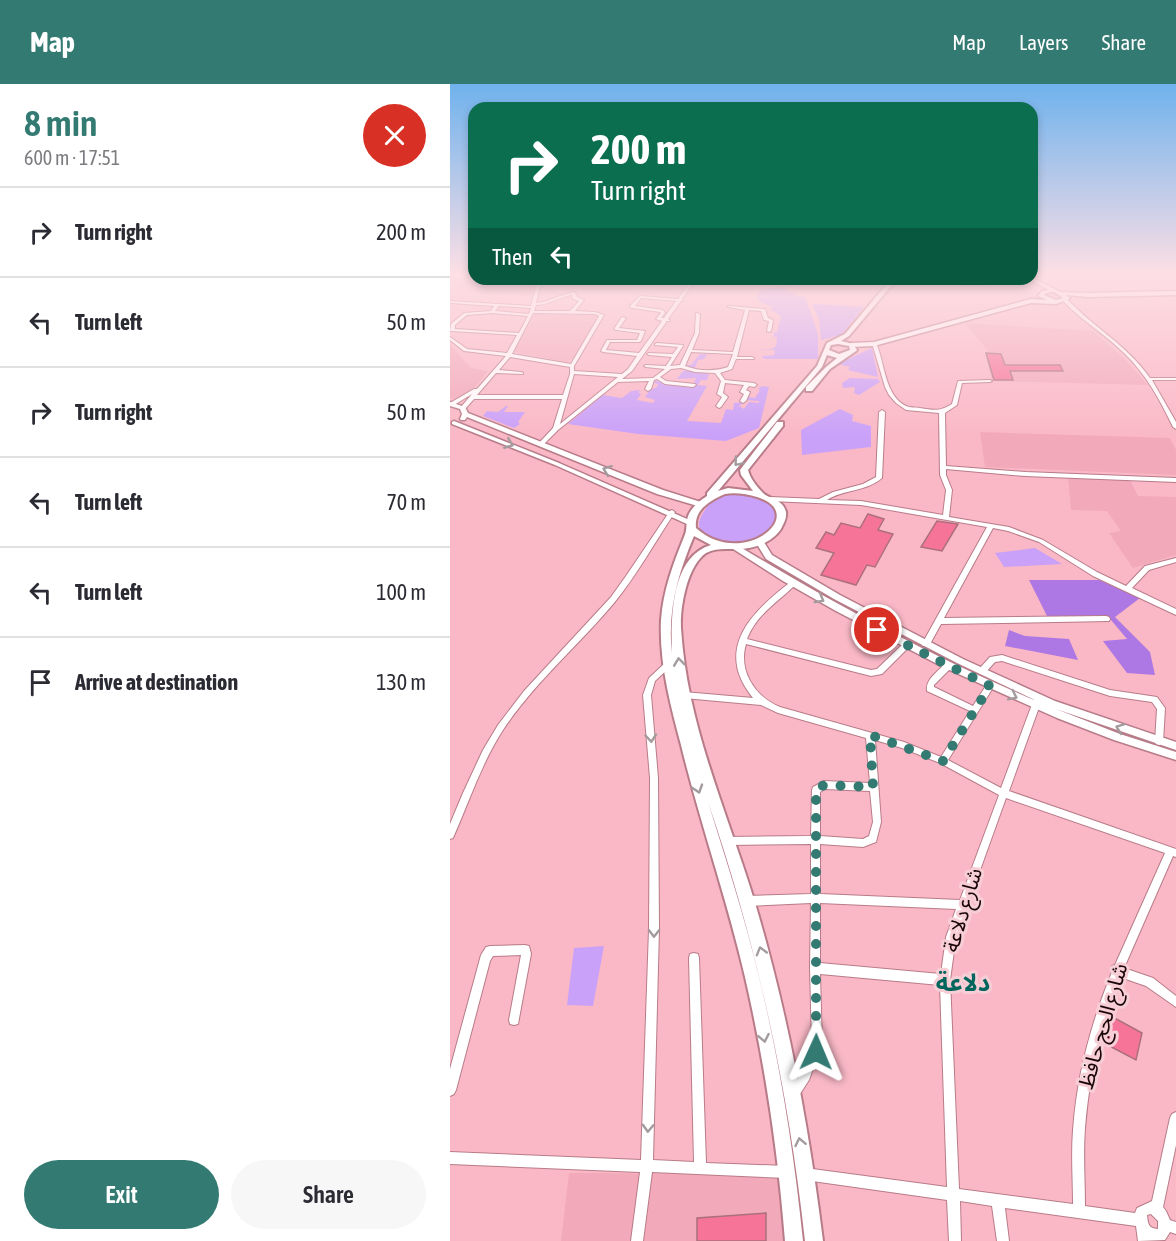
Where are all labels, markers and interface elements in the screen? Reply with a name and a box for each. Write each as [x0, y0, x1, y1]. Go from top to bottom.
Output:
text: Map [30, 26, 75, 58]
text: Map [952, 30, 986, 54]
text: Layers [1019, 30, 1069, 54]
text: Share [1102, 30, 1146, 54]
text: 8 min [24, 102, 98, 144]
button: close [363, 104, 426, 167]
text: 200 m [591, 125, 686, 173]
icon: right [492, 126, 570, 204]
text: 600 m · 17:51 [24, 146, 120, 169]
text: Turn right [591, 175, 686, 206]
icon: right [24, 216, 57, 249]
text: Turn right [75, 219, 152, 245]
text: 200 m [376, 219, 426, 245]
icon: left [545, 240, 578, 273]
text: Then [492, 244, 533, 270]
icon: left [24, 306, 57, 339]
text: Turn left [75, 309, 142, 335]
text: 50 m [386, 309, 426, 335]
icon: right [24, 396, 57, 429]
text: Turn right [75, 399, 152, 425]
text: 50 m [386, 399, 426, 425]
one-way arrow [502, 437, 513, 449]
one-way arrow [734, 455, 745, 466]
one-way arrow [602, 464, 613, 477]
icon: left [24, 486, 57, 519]
text: Turn left [75, 489, 142, 515]
text: 70 m [386, 489, 426, 515]
icon: left [24, 576, 57, 609]
text: Turn left [75, 579, 142, 605]
text: 100 m [376, 579, 426, 605]
one-way arrow [814, 591, 824, 603]
pin [851, 604, 902, 655]
icon: arrive [860, 613, 893, 646]
one-way arrow [674, 658, 686, 667]
icon: arrive [24, 666, 57, 699]
text: Arrive at destination [75, 669, 238, 695]
text: 130 m [376, 669, 426, 695]
one-way arrow [1006, 688, 1017, 700]
one-way arrow [1116, 722, 1126, 735]
one-way arrow [644, 733, 657, 742]
one-way arrow [691, 783, 703, 794]
street label: شارع دلاعة [938, 865, 990, 956]
one-way arrow [647, 928, 660, 937]
one-way arrow [756, 946, 768, 956]
street label: شارع الحج حافظ [1073, 960, 1135, 1092]
district label: دلاعة [936, 969, 990, 996]
position arrow [784, 1020, 848, 1084]
one-way arrow [757, 1033, 770, 1043]
one-way arrow [642, 1123, 654, 1132]
one-way arrow [794, 1137, 807, 1147]
button: Exit [24, 1160, 219, 1229]
button: Share [231, 1160, 426, 1229]

